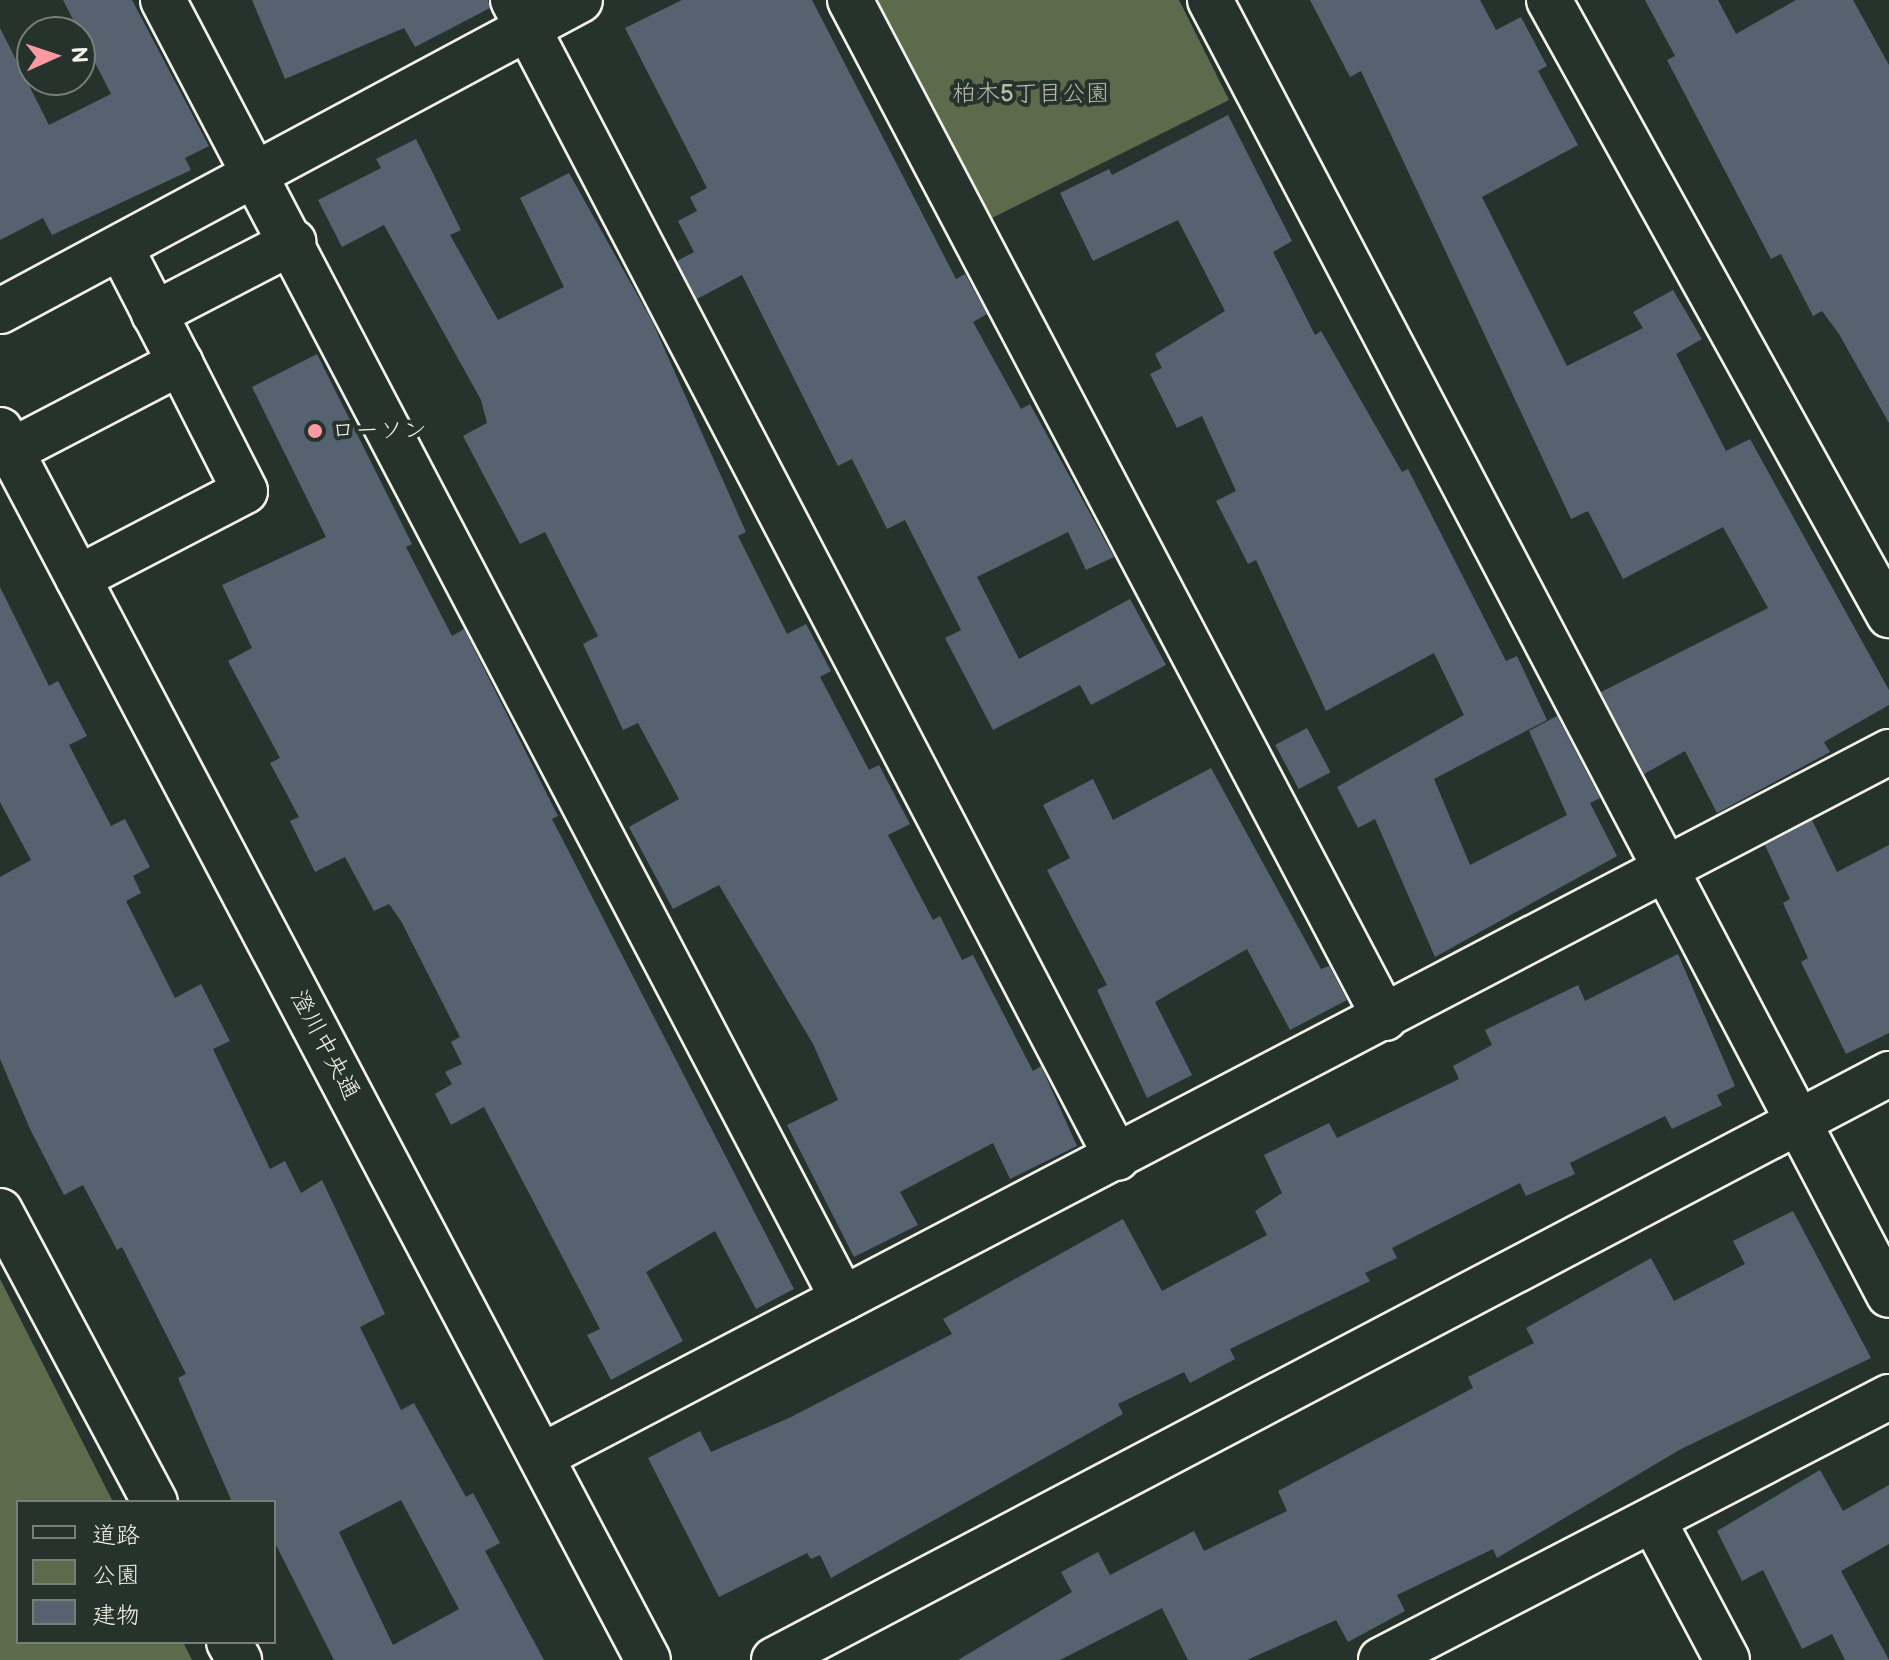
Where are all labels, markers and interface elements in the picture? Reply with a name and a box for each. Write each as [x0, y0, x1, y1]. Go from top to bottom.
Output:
north arrow [16, 16, 96, 96]
text: N [65, 46, 92, 64]
park label: 柏木5丁目公園 [952, 80, 1110, 108]
place label: ローソン [331, 417, 427, 445]
marker: ローソン [306, 422, 324, 440]
street label: 澄川中央通 [284, 985, 366, 1105]
legend [16, 1500, 276, 1644]
text: 道路 [92, 1521, 140, 1550]
text: 公園 [92, 1561, 140, 1590]
text: 建物 [92, 1601, 140, 1630]

